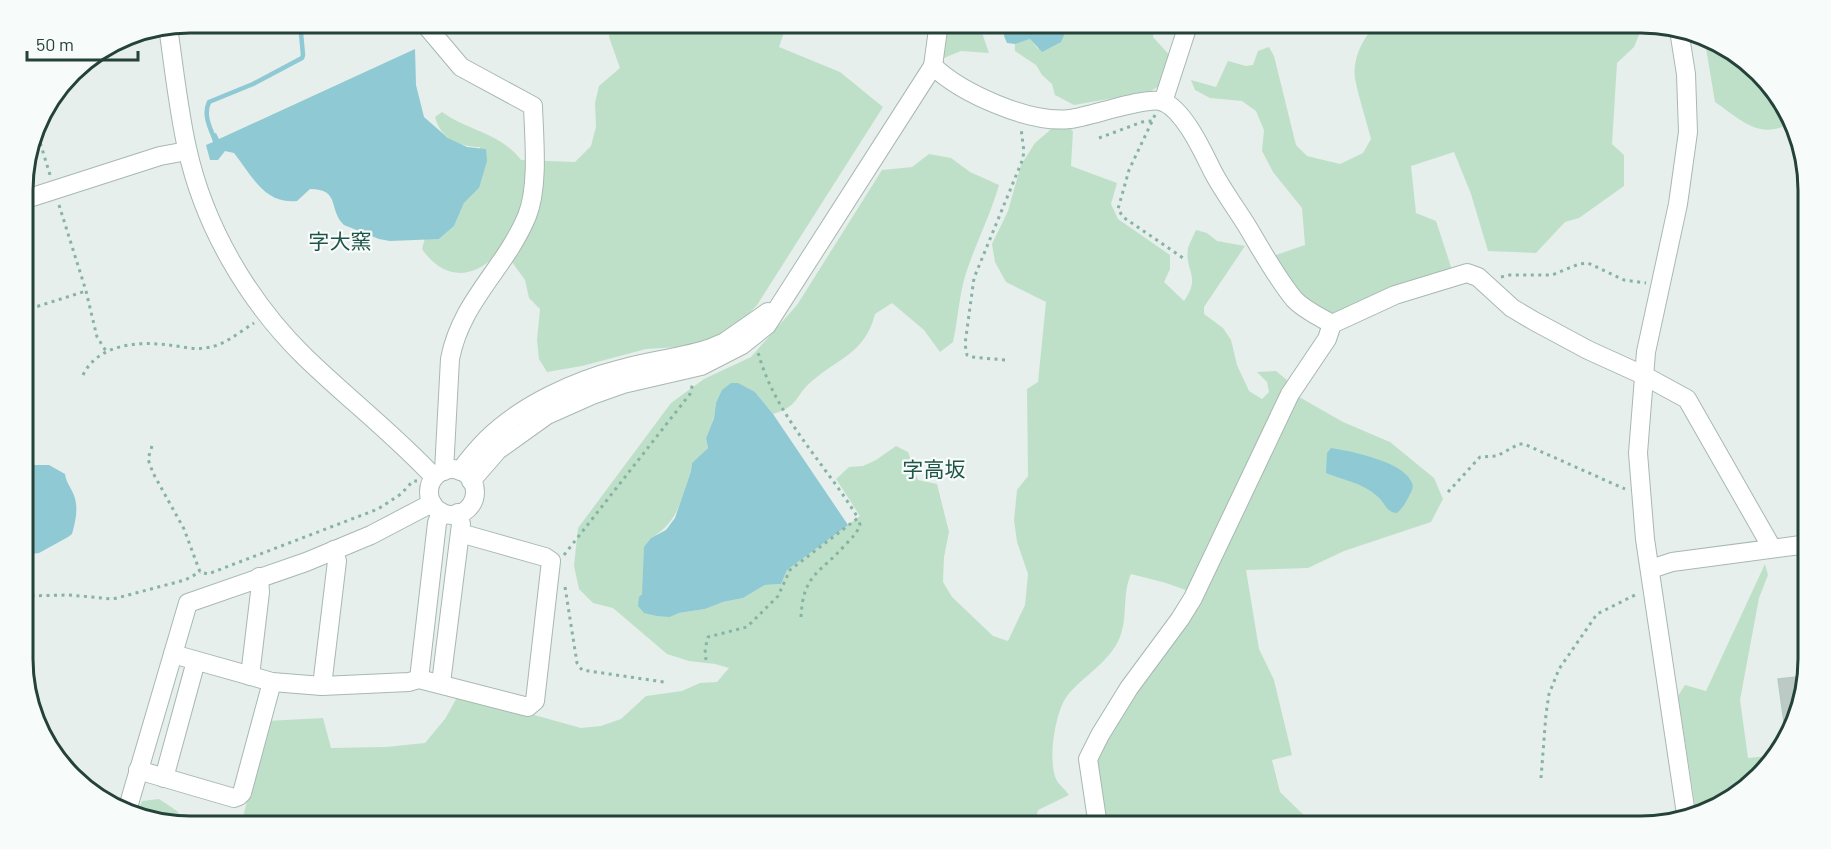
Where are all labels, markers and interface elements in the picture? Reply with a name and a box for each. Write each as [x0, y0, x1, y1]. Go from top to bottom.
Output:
scale bar [27, 24, 138, 62]
text: 50 m [36, 33, 74, 55]
district label: 字大窯 [309, 228, 372, 253]
district label: 字高坂 [903, 456, 966, 481]

